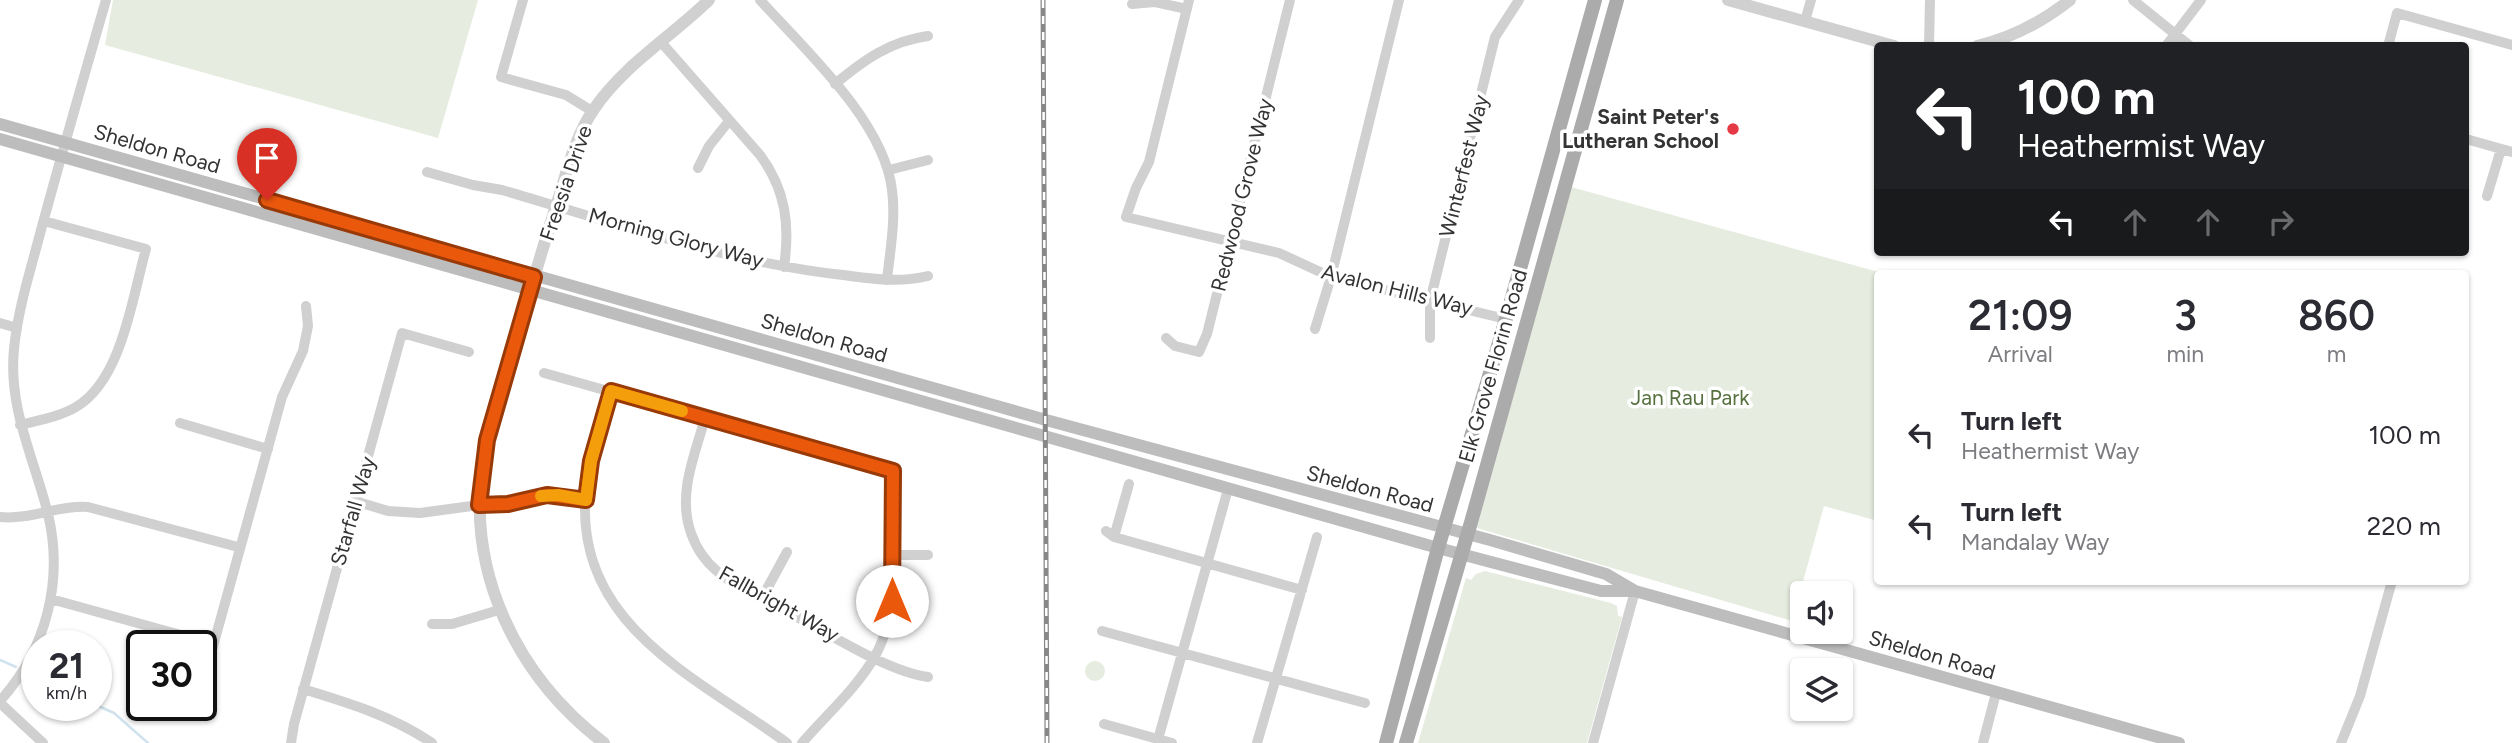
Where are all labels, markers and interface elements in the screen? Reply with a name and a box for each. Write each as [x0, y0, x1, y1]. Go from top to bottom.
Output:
text: 100 m [2017, 67, 2156, 126]
icon: left [1902, 70, 1993, 161]
street label: Winterfest Way [1434, 92, 1493, 240]
street label: Redwood Grove Way [1205, 96, 1278, 294]
place label: Saint Peter's Lutheran School [1562, 104, 1719, 153]
street label: Sheldon Road [91, 119, 223, 179]
marker: Saint Peter's Lutheran School [1725, 121, 1741, 137]
street label: Freesia Drive [534, 122, 597, 244]
text: Heathermist Way [2017, 127, 2265, 165]
pin [237, 128, 297, 200]
icon: arrive [248, 139, 286, 177]
street label: Morning Glory Way [586, 202, 766, 273]
icon: left [2043, 203, 2081, 241]
icon: ahead [2116, 203, 2154, 241]
icon: ahead [2189, 203, 2227, 241]
icon: right [2262, 203, 2300, 241]
street label: Avalon Hills Way [1319, 259, 1475, 320]
street label: Elk Grove Florin Road [1453, 266, 1532, 466]
text: 21:09 [1968, 290, 2073, 341]
text: 3 [2174, 290, 2197, 341]
text: 860 [2298, 290, 2375, 341]
street label: Sheldon Road [758, 308, 890, 368]
text: Arrival [1988, 340, 2053, 368]
text: min [2166, 340, 2204, 368]
text: m [2327, 340, 2346, 368]
park label: Jan Rau Park [1630, 385, 1750, 410]
text: Turn left [1961, 405, 2062, 437]
icon: left [1902, 416, 1940, 454]
text: 100 m [2368, 419, 2441, 451]
text: Heathermist Way [1961, 437, 2139, 465]
street label: Starfall Way [325, 453, 380, 568]
street label: Sheldon Road [1304, 460, 1436, 517]
text: Turn left [1961, 496, 2062, 528]
icon: left [1902, 507, 1940, 545]
text: 220 m [2367, 510, 2441, 542]
text: Mandalay Way [1961, 528, 2109, 556]
street label: Fallbright Way [715, 560, 844, 647]
position arrow [855, 564, 929, 638]
map controls [1790, 581, 1853, 721]
button: sound [1790, 581, 1853, 644]
street label: Sheldon Road [1866, 625, 1998, 685]
speed limit sign: 30 [126, 630, 217, 721]
text: 21 [49, 645, 84, 687]
button: layers [1790, 658, 1853, 721]
text: km/h [46, 682, 87, 704]

